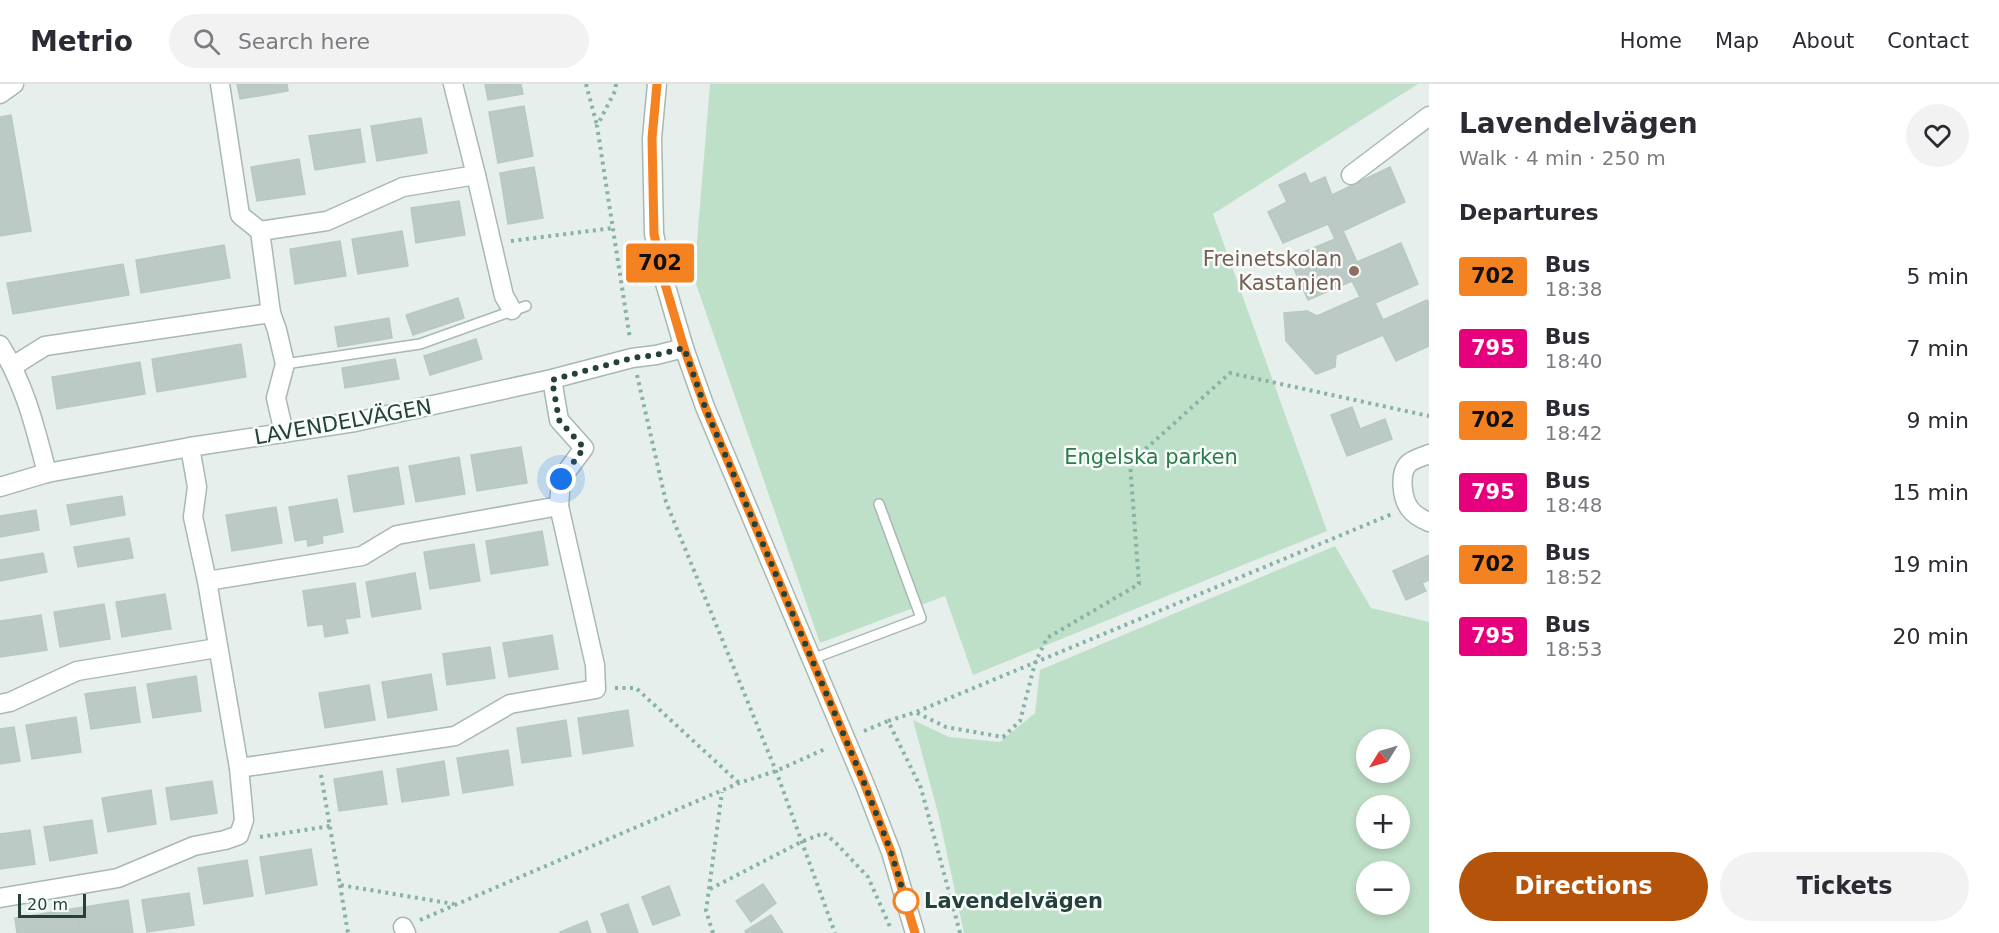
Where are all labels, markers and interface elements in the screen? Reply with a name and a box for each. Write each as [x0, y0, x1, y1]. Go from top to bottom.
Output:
search box [169, 14, 589, 68]
text: Metrio [30, 25, 133, 58]
icon: search [190, 25, 223, 58]
text: Search here [238, 29, 370, 54]
text: Home [1620, 29, 1682, 53]
text: Map [1715, 29, 1759, 53]
text: About [1792, 29, 1854, 53]
text: Contact [1887, 29, 1969, 53]
button: heart [1906, 104, 1969, 167]
text: Lavendelvägen [1459, 107, 1698, 140]
text: Walk · 4 min · 250 m [1459, 146, 1666, 170]
text: Departures [1459, 200, 1599, 225]
line badge: 702 [626, 244, 694, 282]
place label: Freinetskolan Kastanjen [1203, 247, 1342, 295]
text: 702 [638, 251, 682, 275]
text: Bus [1545, 252, 1590, 277]
marker: Freinetskolan Kastanjen [1347, 264, 1361, 278]
text: 702 [1471, 264, 1515, 288]
text: 5 min [1907, 264, 1969, 289]
text: 18:38 [1545, 277, 1602, 301]
text: Bus [1545, 324, 1590, 349]
text: 795 [1471, 336, 1515, 360]
text: 7 min [1907, 336, 1969, 361]
text: 18:40 [1545, 349, 1602, 373]
street label: LAVENDELVÄGEN [252, 394, 434, 449]
text: Bus [1545, 396, 1590, 421]
text: 702 [1471, 408, 1515, 432]
text: 9 min [1907, 408, 1969, 433]
text: 18:42 [1545, 421, 1602, 445]
park label: Engelska parken [1064, 445, 1238, 469]
your location [546, 464, 576, 494]
text: Bus [1545, 468, 1590, 493]
text: 795 [1471, 480, 1515, 504]
text: 15 min [1893, 480, 1969, 505]
text: 18:48 [1545, 493, 1602, 517]
text: Bus [1545, 540, 1590, 565]
text: 702 [1471, 552, 1515, 576]
text: 19 min [1893, 552, 1969, 577]
text: 18:52 [1545, 565, 1602, 589]
text: Bus [1545, 612, 1590, 637]
text: 795 [1471, 624, 1515, 648]
text: 20 min [1893, 624, 1969, 649]
text: 18:53 [1545, 637, 1602, 661]
north arrow [1356, 729, 1410, 783]
map controls [1356, 729, 1410, 915]
button: + [1356, 795, 1410, 849]
button: Directions [1459, 852, 1708, 921]
button: Tickets [1720, 852, 1969, 921]
button: − [1356, 861, 1410, 915]
marker: Lavendelvägen [893, 888, 919, 914]
place label: Lavendelvägen [924, 889, 1103, 913]
scale bar [18, 891, 86, 918]
text: 20 m [27, 895, 68, 914]

